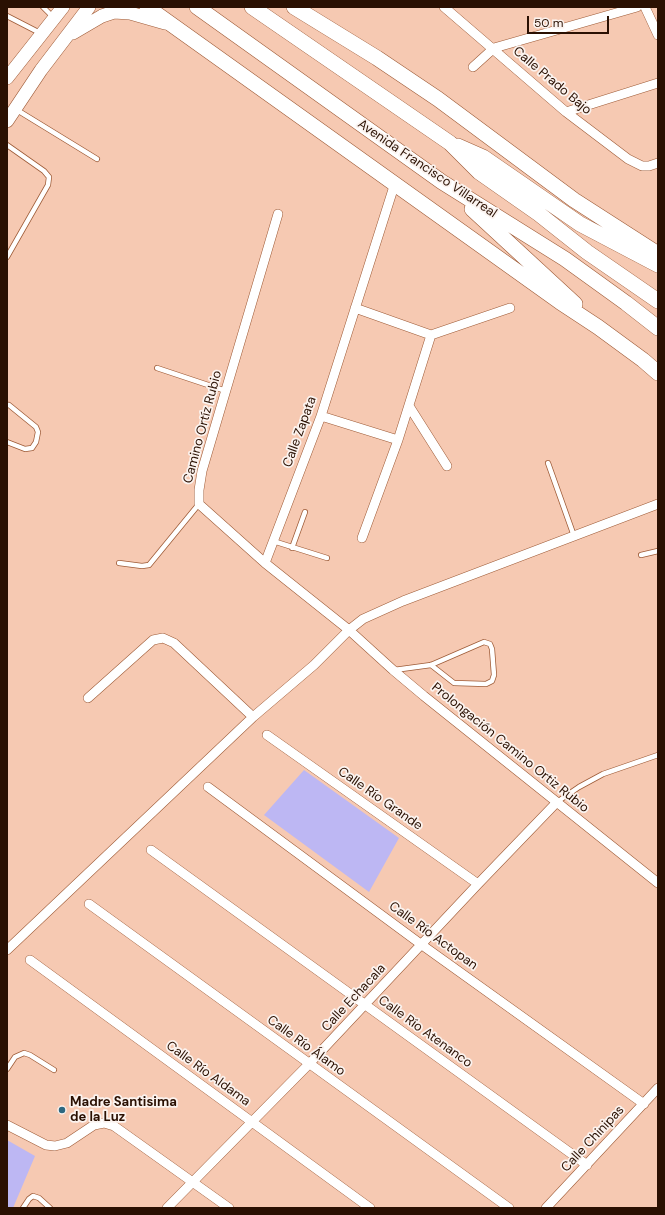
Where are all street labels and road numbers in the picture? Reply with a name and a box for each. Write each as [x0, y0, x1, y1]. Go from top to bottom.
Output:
street label: Calle Prado Bajo [510, 44, 594, 118]
street label: Avenida Francisco Villarreal [354, 117, 500, 221]
street label: Camino Ortíz Rubio [180, 369, 226, 485]
street label: Calle Zapata [280, 394, 320, 470]
street label: Prolongación Camino Ortiz Rubio [428, 680, 592, 816]
street label: Calle Río Grande [335, 764, 425, 834]
street label: Calle Río Actopan [386, 899, 480, 973]
street label: Calle Echacala [319, 961, 389, 1035]
street label: Calle Río Atenanco [375, 993, 475, 1071]
street label: Calle Río Álamo [264, 1012, 348, 1080]
street label: Calle Río Aldama [163, 1038, 253, 1110]
street label: Calle Chinipas [558, 1103, 628, 1175]

